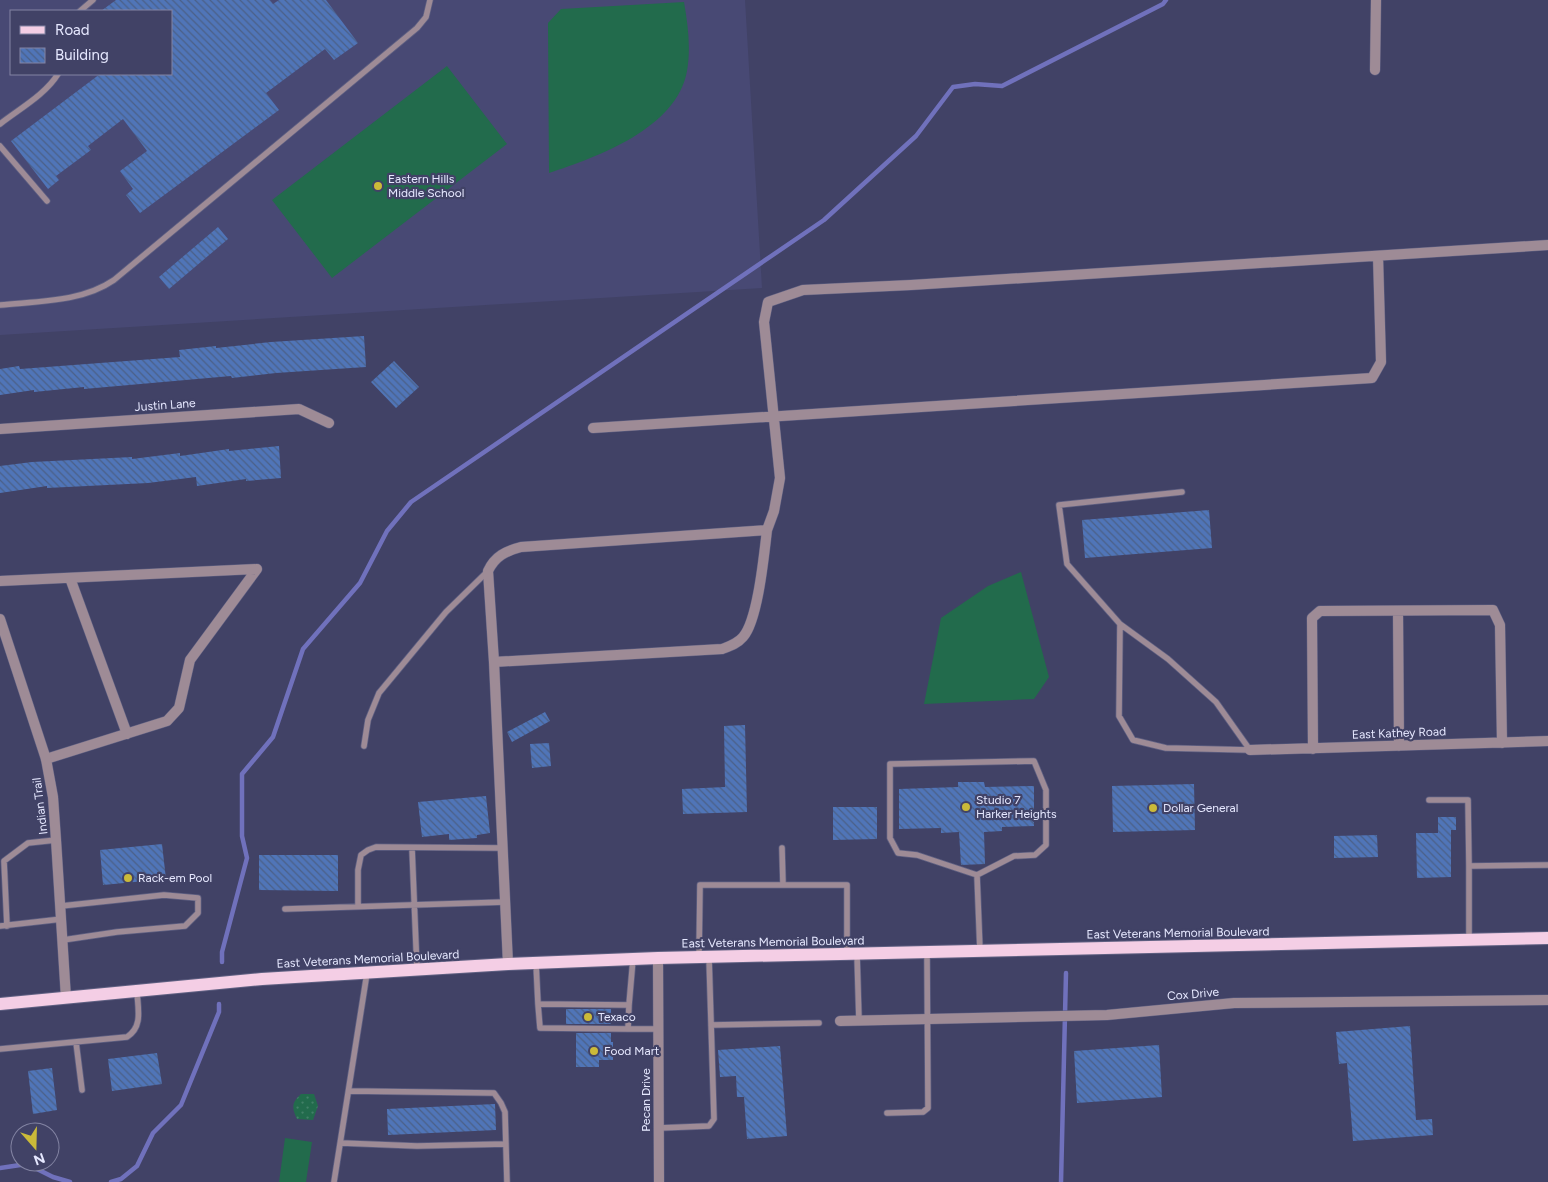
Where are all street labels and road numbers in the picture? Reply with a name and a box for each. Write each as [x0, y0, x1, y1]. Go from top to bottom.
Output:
street label: Justin Lane [134, 396, 196, 414]
street label: East Kathey Road [1352, 724, 1446, 742]
street label: Indian Trail [30, 777, 50, 835]
street label: East Veterans Memorial Boulevard [1086, 924, 1270, 942]
street label: East Veterans Memorial Boulevard [681, 933, 865, 951]
street label: East Veterans Memorial Boulevard [276, 947, 460, 971]
street label: Cox Drive [1167, 985, 1220, 1003]
street label: Pecan Drive [639, 1068, 653, 1132]

